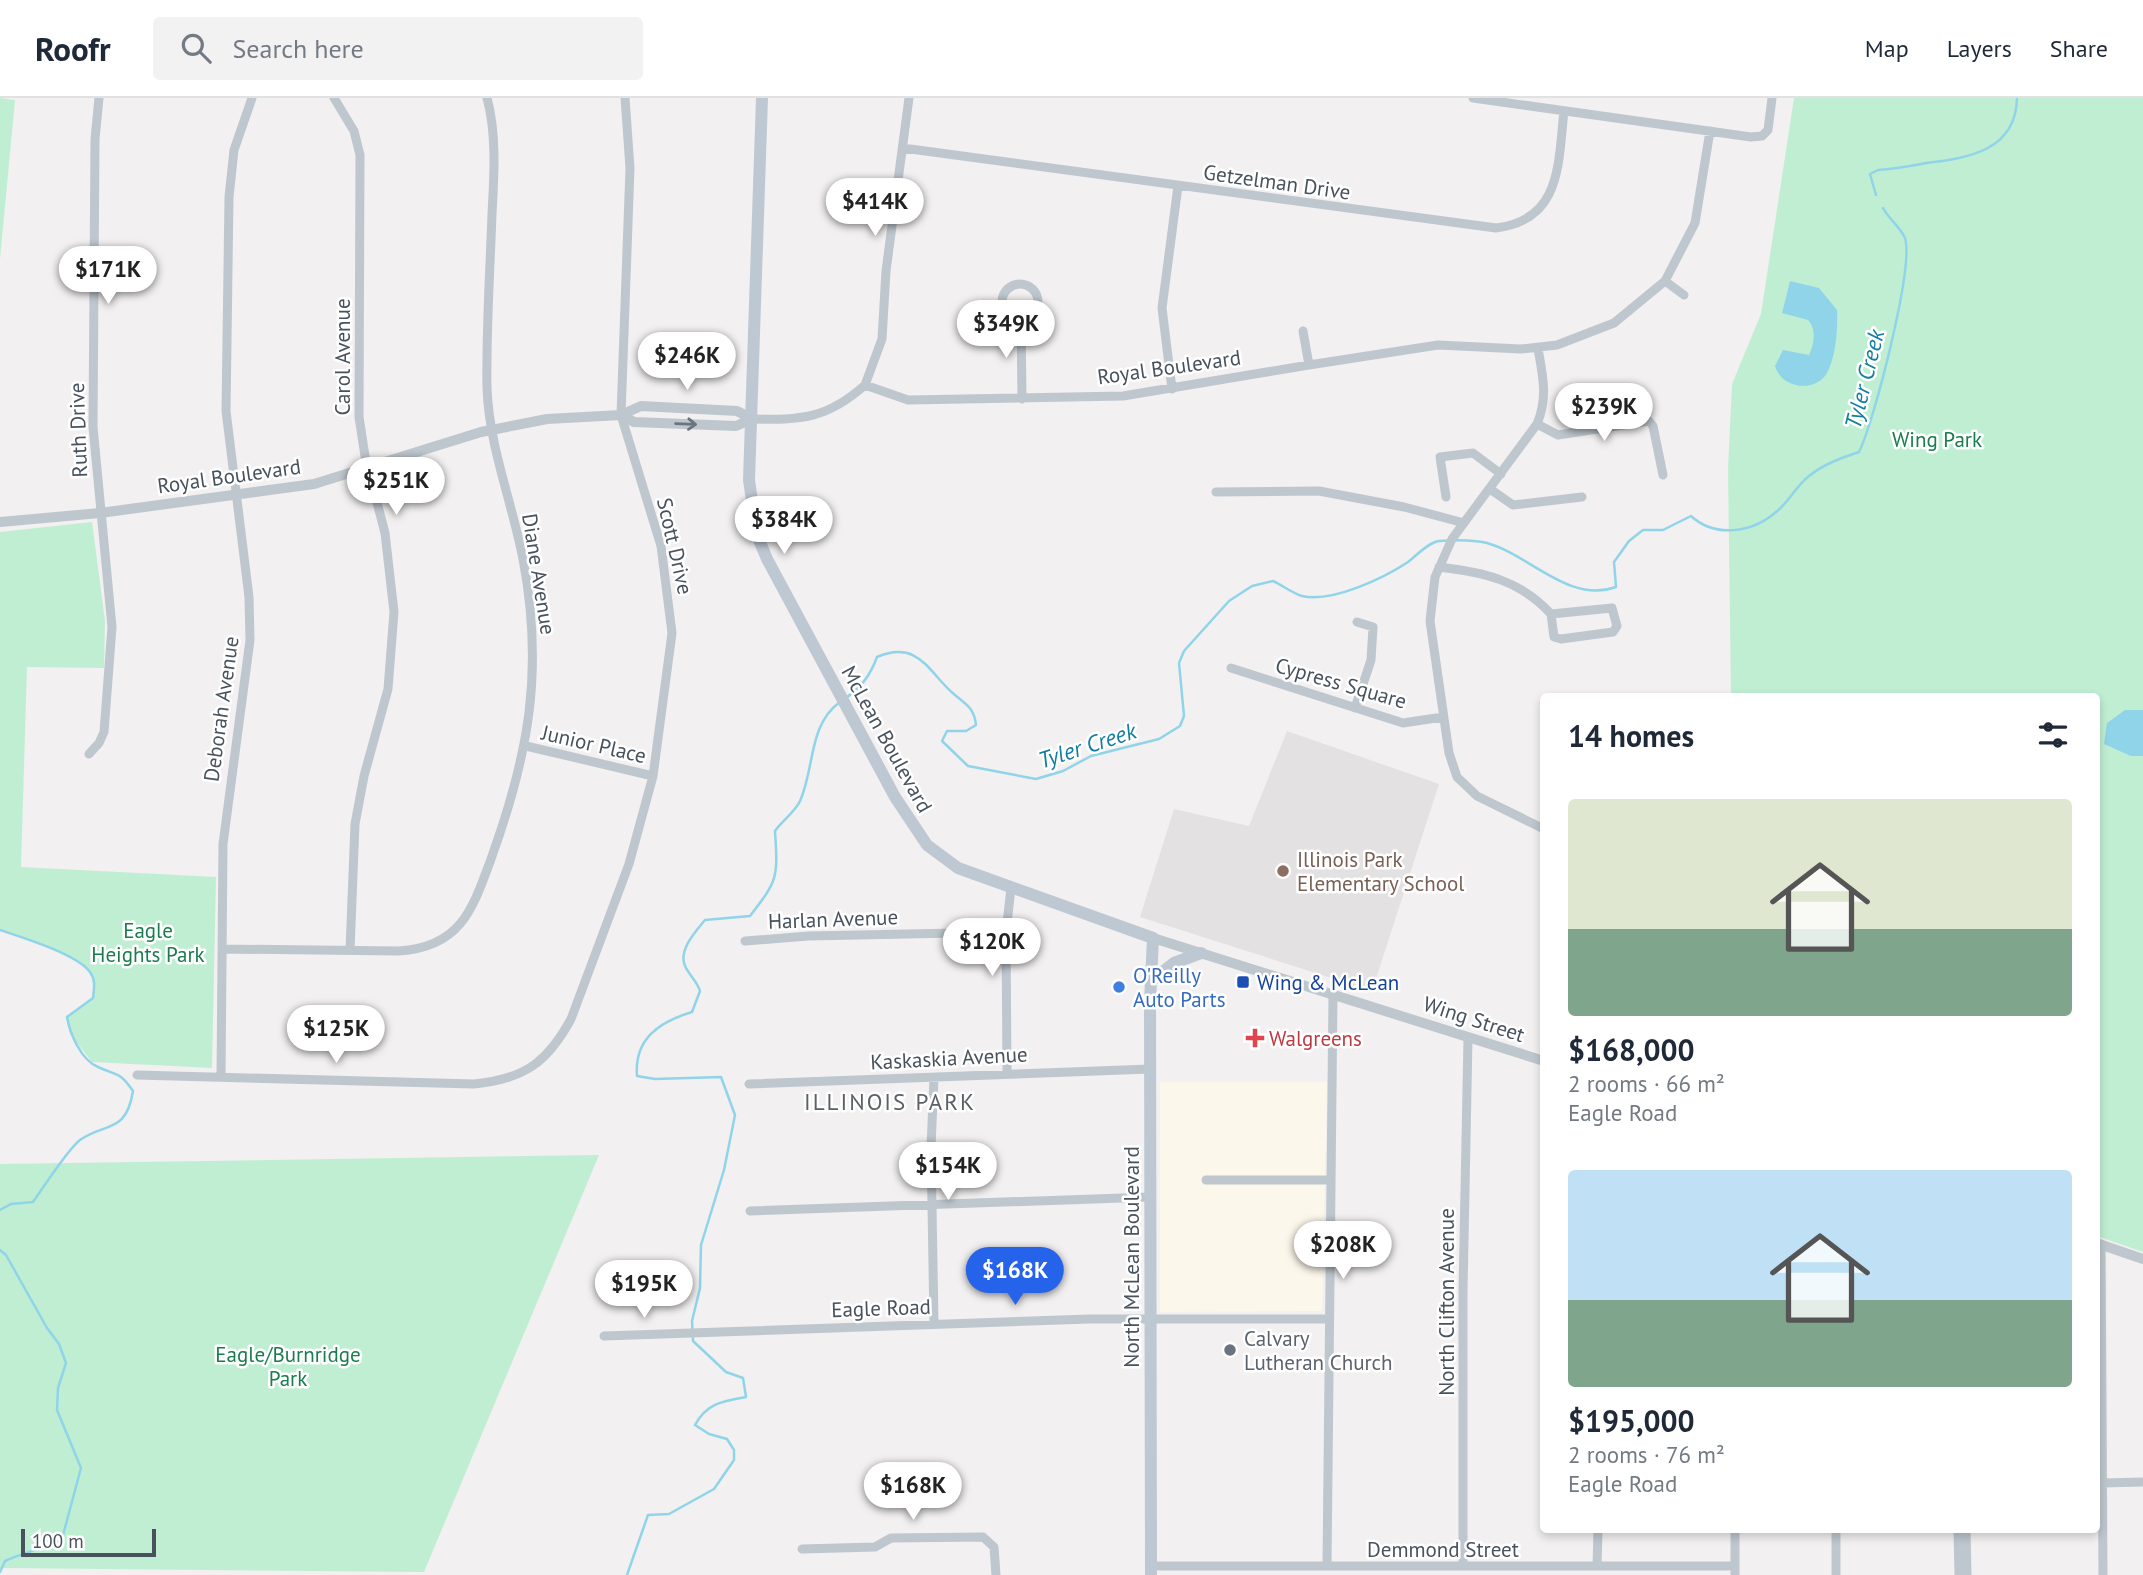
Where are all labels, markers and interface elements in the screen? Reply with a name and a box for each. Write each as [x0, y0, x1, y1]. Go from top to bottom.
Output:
search box [153, 17, 643, 80]
text: Roofr [35, 27, 111, 70]
icon: search [177, 29, 215, 67]
text: Search here [233, 32, 364, 65]
text: Map [1865, 33, 1909, 64]
text: Layers [1947, 33, 2012, 64]
text: Share [2050, 33, 2108, 64]
street label: Getzelman Drive [1202, 158, 1352, 206]
pin: $414K [826, 178, 924, 238]
text: $414K [842, 186, 908, 215]
pin: $171K [59, 246, 157, 306]
text: $171K [75, 254, 141, 283]
street label: Carol Avenue [329, 298, 356, 416]
pin: $349K [957, 300, 1055, 360]
text: $349K [973, 308, 1039, 337]
water label: Tyler Creek [1838, 325, 1891, 432]
pin: $246K [638, 332, 736, 392]
text: $246K [654, 340, 720, 369]
street label: Royal Boulevard [1096, 344, 1242, 390]
street label: Ruth Drive [63, 382, 93, 478]
pin: $239K [1555, 384, 1653, 443]
text: $239K [1571, 391, 1637, 420]
one-way arrow [674, 418, 697, 431]
park label: Wing Park [1892, 426, 1982, 453]
street label: Royal Boulevard [156, 453, 302, 499]
pin: $251K [347, 458, 445, 517]
text: $251K [363, 465, 429, 494]
street label: Scott Drive [651, 495, 699, 597]
pin: $384K [735, 496, 833, 556]
text: $384K [751, 504, 817, 533]
street label: Diane Avenue [516, 511, 562, 637]
street label: Deborah Avenue [197, 635, 245, 783]
street label: Cypress Square [1272, 651, 1410, 715]
street label: McLean Boulevard [835, 661, 939, 817]
water label: Tyler Creek [1034, 715, 1141, 774]
text: 14 homes [1568, 716, 1694, 755]
icon: filters [2034, 716, 2072, 754]
street label: Junior Place [538, 719, 649, 769]
icon: home [1757, 844, 1883, 970]
place label: Illinois Park Elementary School [1297, 846, 1464, 897]
marker: Illinois Park Elementary School [1275, 863, 1291, 879]
street label: Harlan Avenue [767, 903, 899, 935]
park label: Eagle Heights Park [91, 917, 205, 968]
pin: $120K [943, 918, 1041, 978]
text: $120K [959, 926, 1025, 955]
place label: O'Reilly Auto Parts [1133, 962, 1226, 1013]
place label: Wing & McLean [1257, 969, 1399, 996]
marker: Wing & McLean [1235, 974, 1251, 990]
marker: O'Reilly Auto Parts [1111, 979, 1127, 995]
street label: Wing Street [1420, 990, 1528, 1048]
pin: $125K [287, 1006, 385, 1065]
text: $125K [303, 1013, 369, 1042]
place label: Walgreens [1269, 1025, 1362, 1052]
marker: Walgreens [1247, 1030, 1263, 1046]
text: $168,000 [1568, 1030, 1695, 1069]
street label: Kaskaskia Avenue [870, 1040, 1028, 1076]
text: 2 rooms · 66 m² [1568, 1069, 1725, 1098]
district label: ILLINOIS PARK [804, 1087, 976, 1116]
text: Eagle Road [1568, 1098, 1677, 1127]
pin: $154K [899, 1142, 997, 1202]
street label: North McLean Boulevard [1118, 1146, 1145, 1368]
text: $154K [915, 1150, 981, 1179]
street label: North Clifton Avenue [1433, 1208, 1460, 1396]
icon: home [1757, 1215, 1883, 1341]
pin: $208K [1294, 1222, 1392, 1281]
text: $208K [1310, 1229, 1376, 1258]
pin: $168K [966, 1248, 1064, 1307]
text: $168K [982, 1255, 1048, 1284]
pin: $195K [595, 1260, 693, 1320]
text: $195K [611, 1268, 677, 1297]
street label: Eagle Road [831, 1293, 931, 1323]
place label: Calvary Lutheran Church [1244, 1325, 1393, 1376]
park label: Eagle/Burnridge Park [215, 1341, 361, 1392]
marker: Calvary Lutheran Church [1222, 1342, 1238, 1358]
text: $195,000 [1568, 1401, 1695, 1440]
text: 2 rooms · 76 m² [1568, 1440, 1725, 1469]
pin: $168K [864, 1462, 962, 1522]
text: Eagle Road [1568, 1469, 1677, 1498]
text: $168K [880, 1470, 946, 1499]
scale bar [21, 1526, 156, 1558]
text: 100 m [32, 1529, 84, 1553]
street label: Demmond Street [1367, 1536, 1519, 1563]

